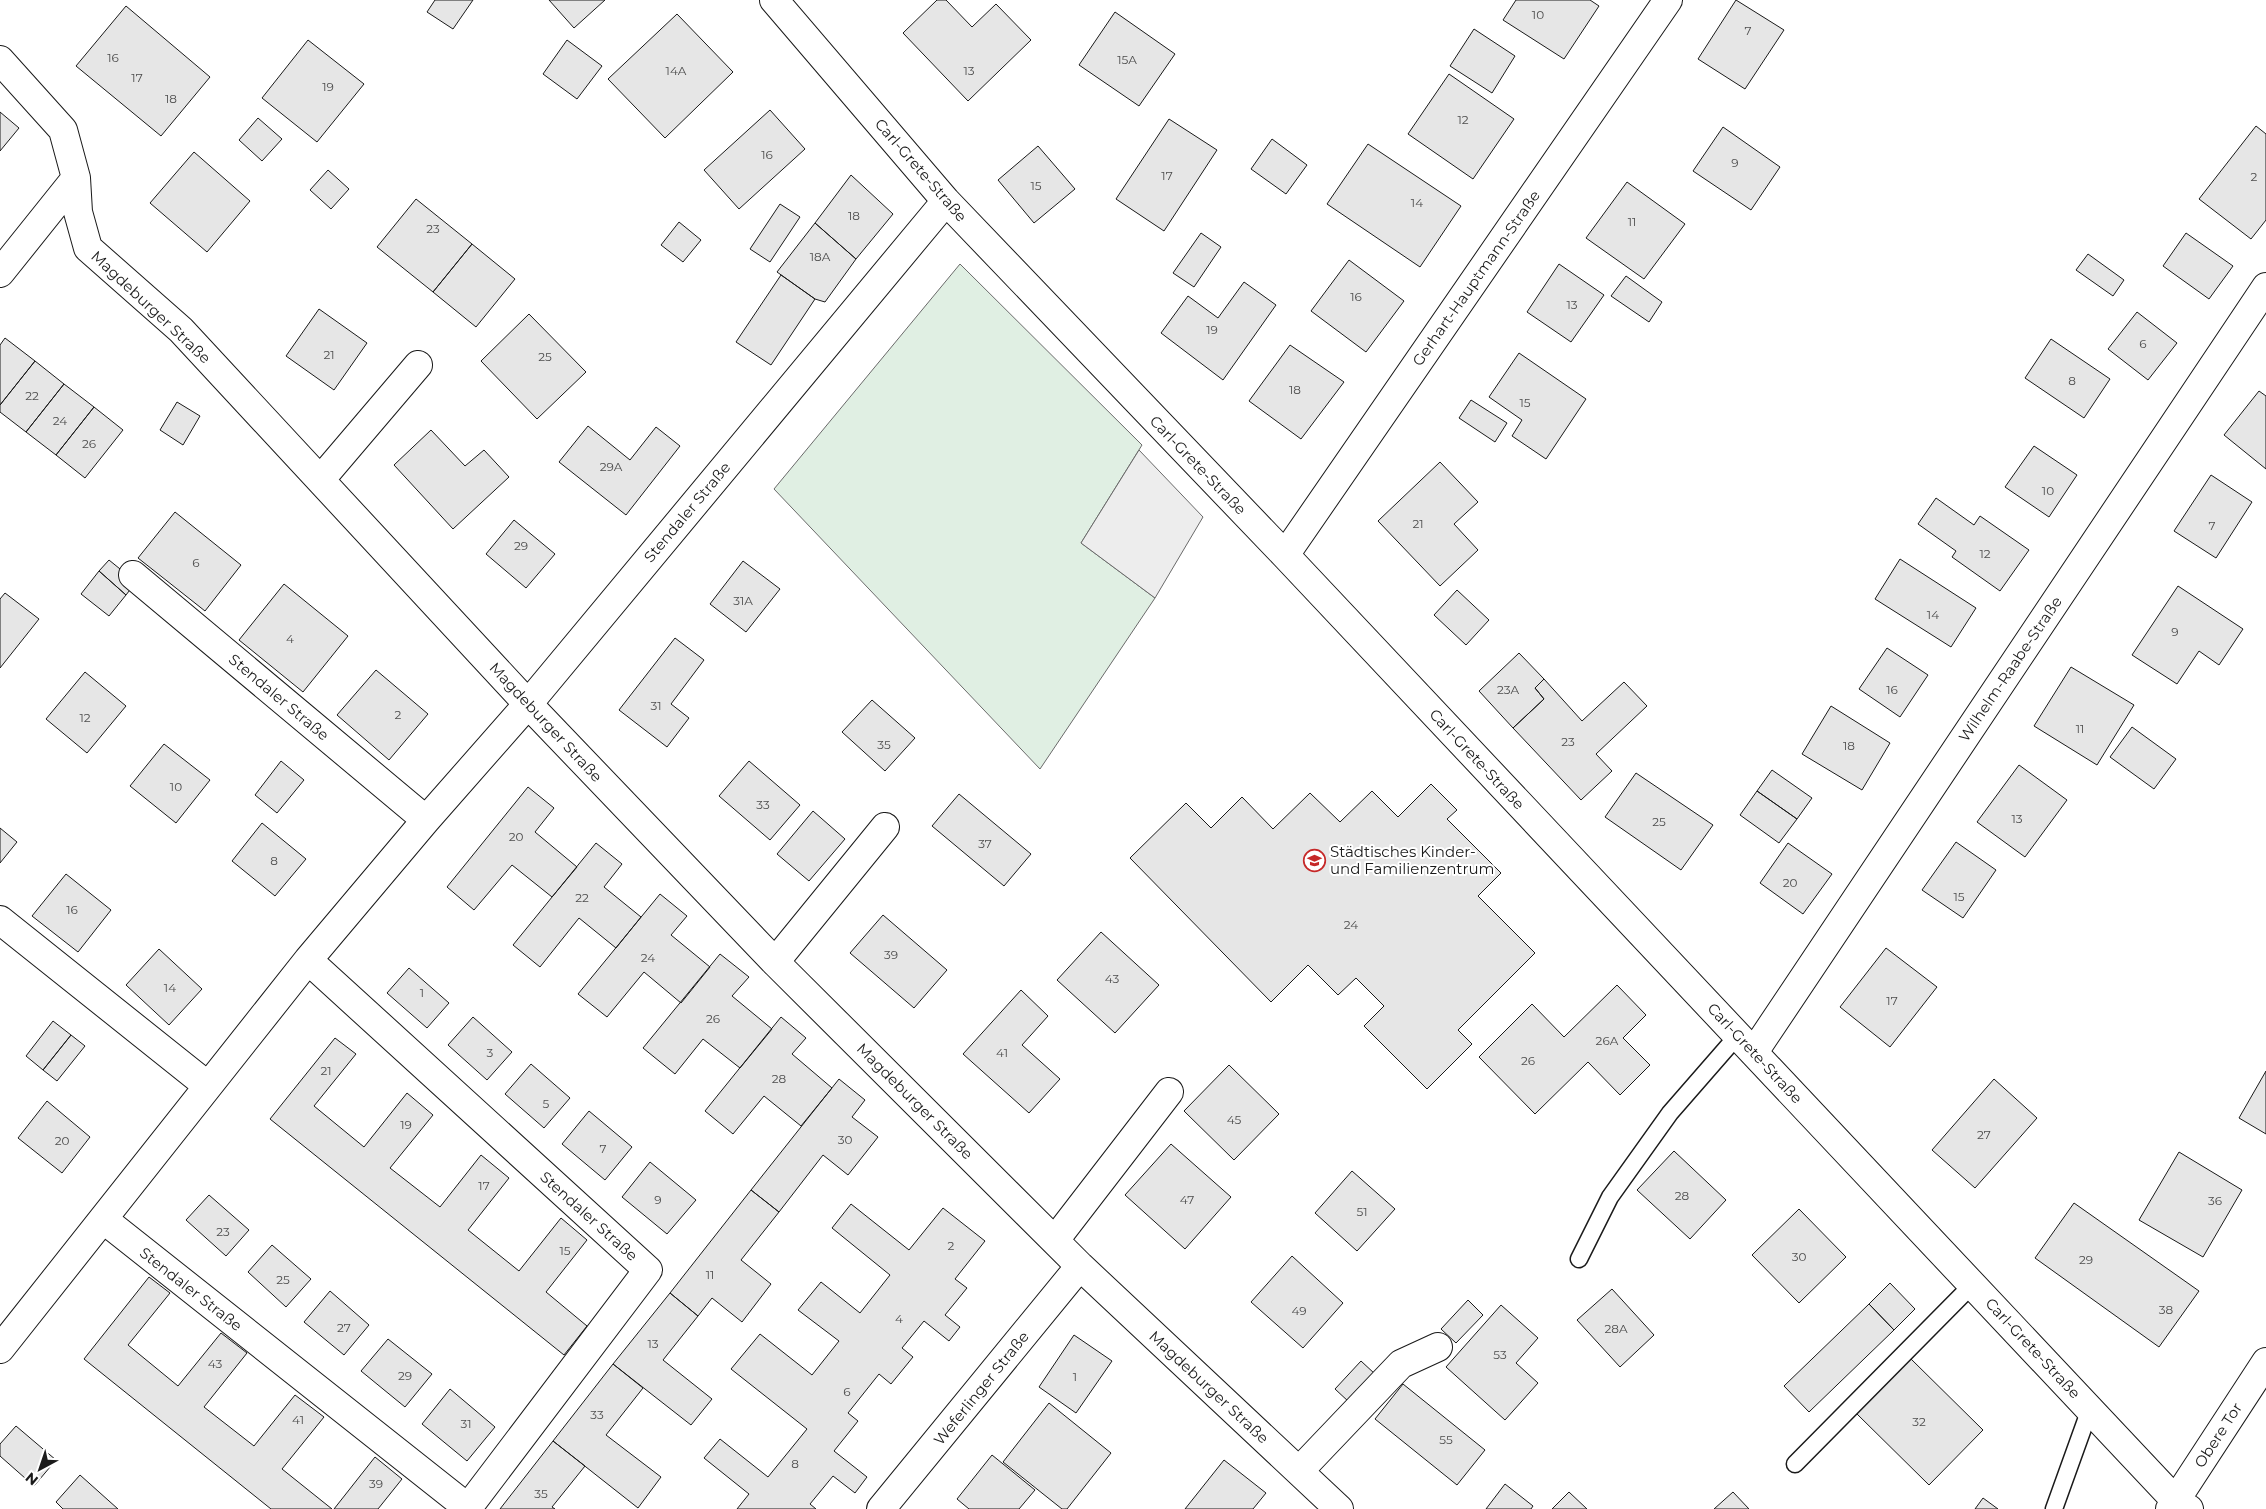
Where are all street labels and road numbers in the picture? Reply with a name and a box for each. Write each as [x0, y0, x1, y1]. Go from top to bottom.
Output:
street label: Carl-Grete-Straße [871, 114, 971, 226]
street label: Gerhart-Hauptmann-Straße [1408, 187, 1544, 369]
street label: Magdeburger Straße [87, 247, 215, 367]
street label: Carl-Grete-Straße [1146, 411, 1250, 519]
street label: Stendaler Straße [640, 458, 734, 566]
street label: Wilhelm-Raabe-Straße [1954, 593, 2066, 745]
street label: Stendaler Straße [225, 650, 333, 744]
street label: Magdeburger Straße [486, 658, 606, 786]
street label: Carl-Grete-Straße [1425, 705, 1529, 813]
street label: Carl-Grete-Straße [1703, 999, 1807, 1107]
street label: Magdeburger Straße [853, 1039, 977, 1163]
street label: Stendaler Straße [536, 1167, 642, 1265]
street label: Stendaler Straße [136, 1243, 246, 1335]
street label: Carl-Grete-Straße [1981, 1294, 2085, 1402]
street label: Weferlinger Straße [929, 1327, 1033, 1449]
street label: Magdeburger Straße [1145, 1327, 1273, 1447]
street label: Obere Tor [2190, 1399, 2246, 1471]

